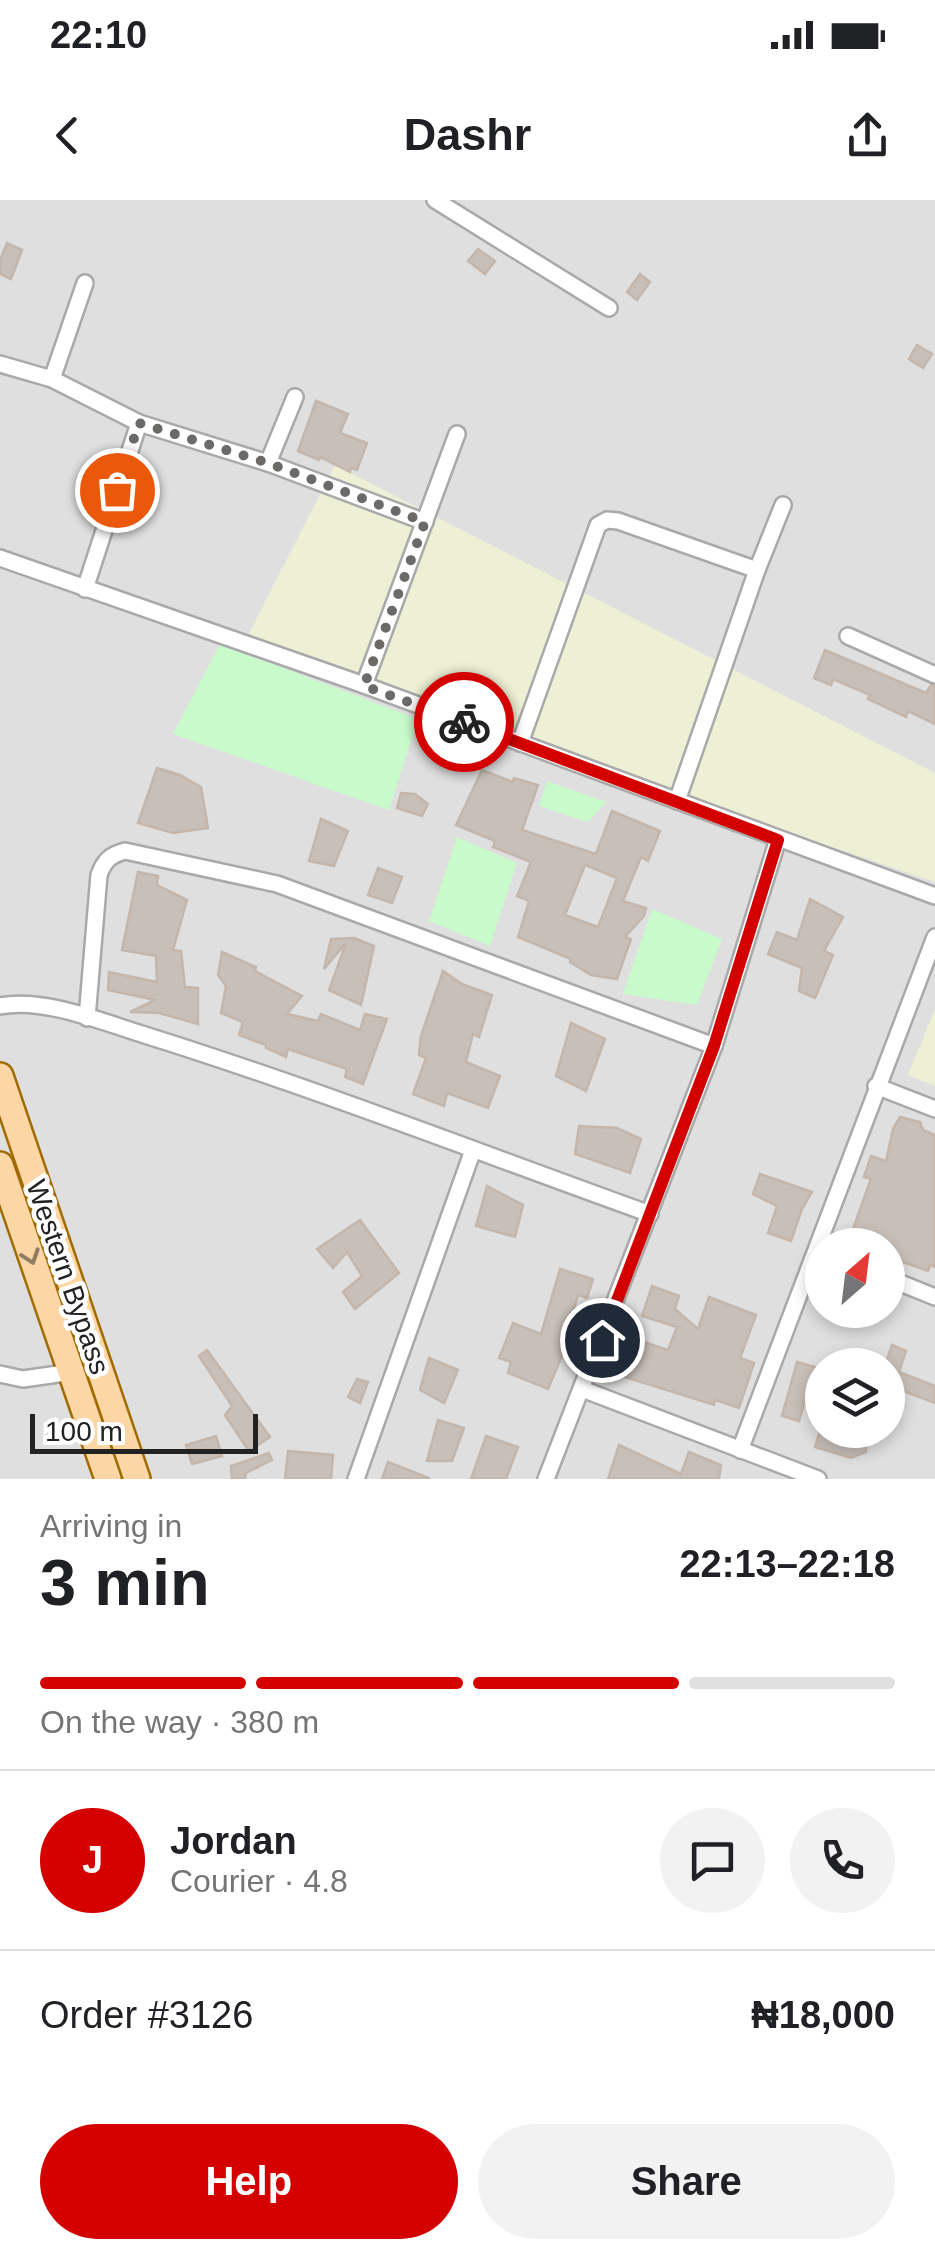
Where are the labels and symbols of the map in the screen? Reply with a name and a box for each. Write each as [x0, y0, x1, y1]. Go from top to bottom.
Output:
pin [75, 448, 160, 533]
courier [414, 672, 514, 772]
street label: Western Bypass [20, 1176, 116, 1378]
north arrow [805, 1228, 905, 1328]
one-way arrow [20, 1247, 40, 1264]
pin [560, 1298, 645, 1383]
scale bar [30, 1409, 258, 1454]

